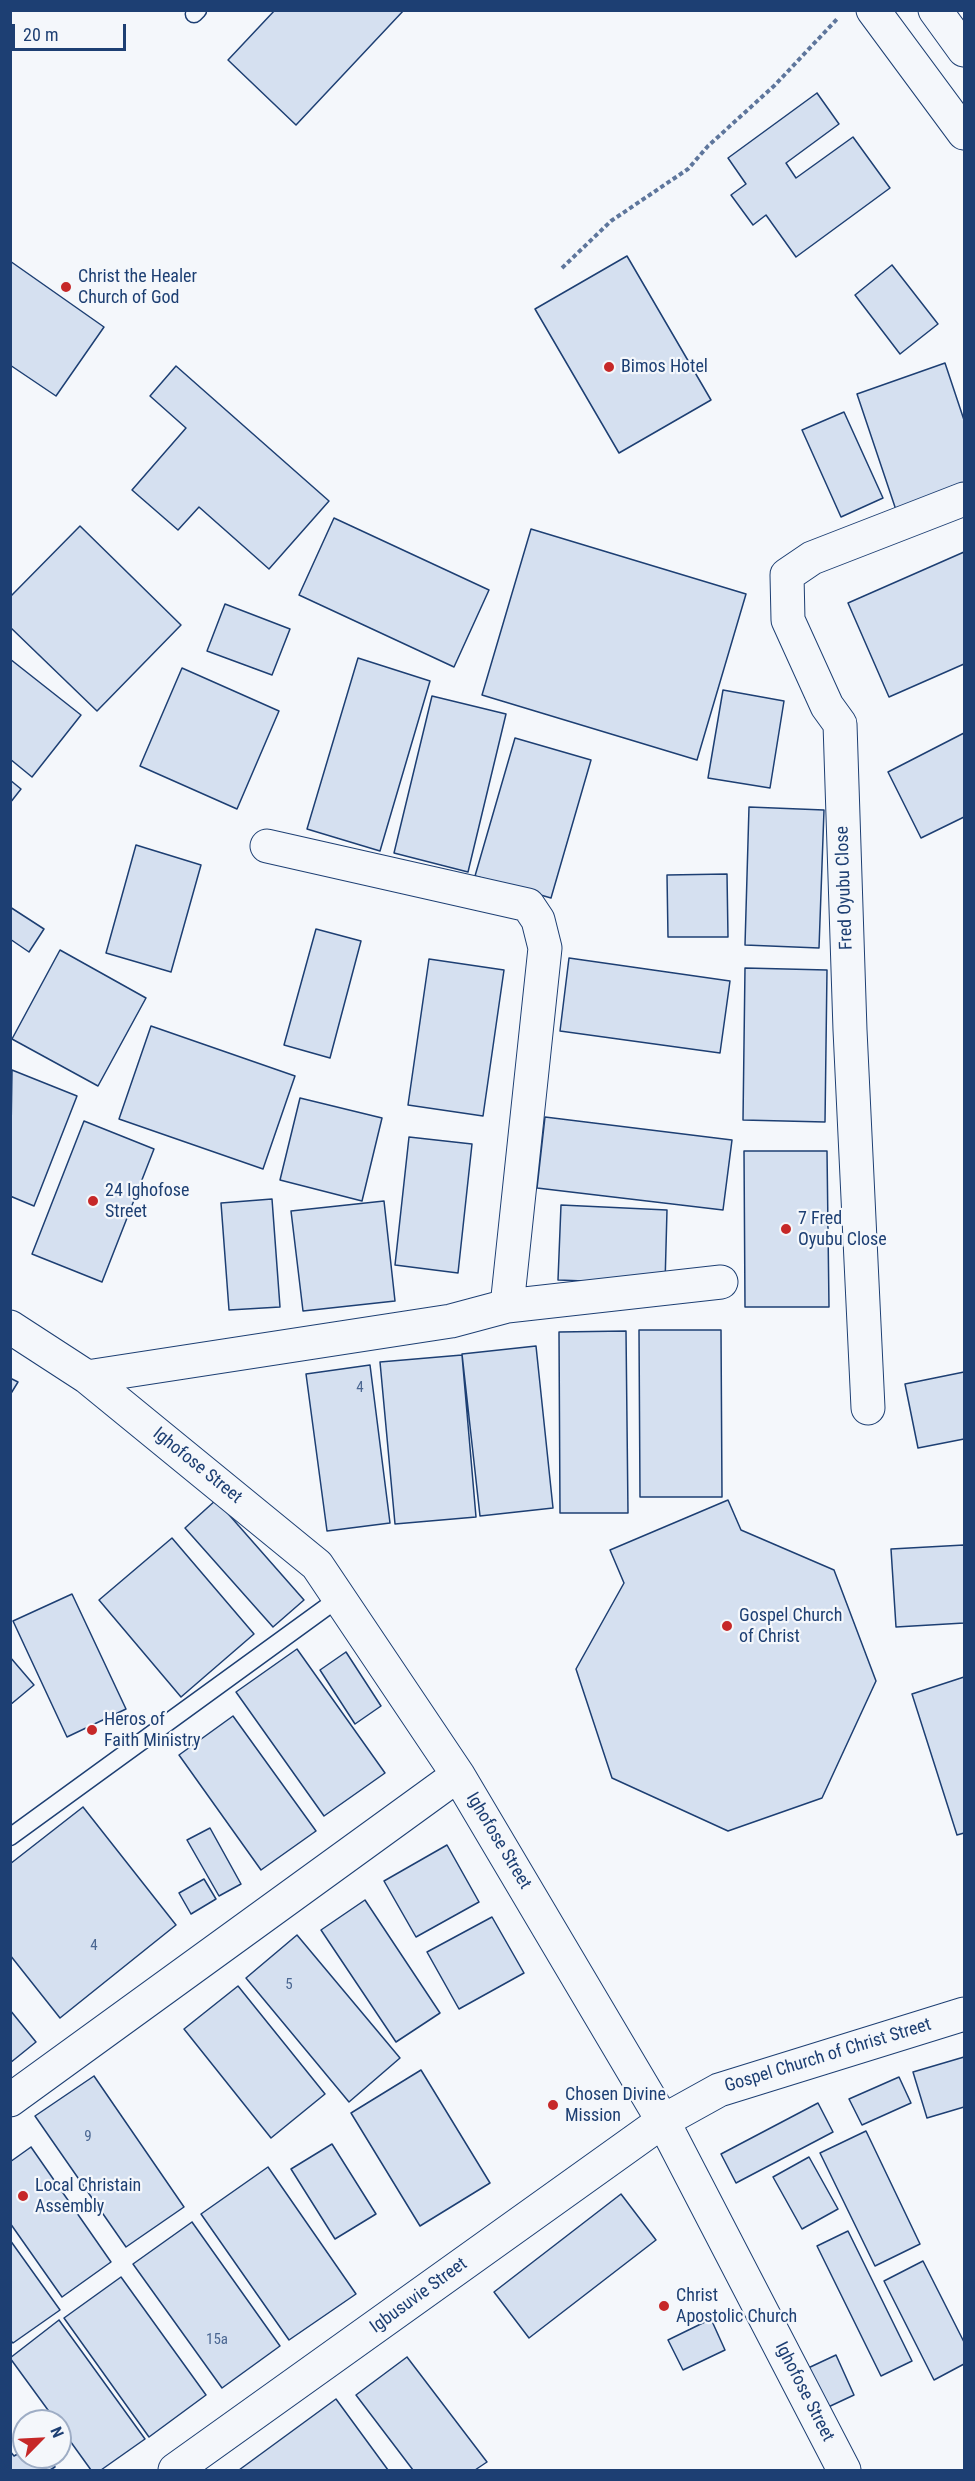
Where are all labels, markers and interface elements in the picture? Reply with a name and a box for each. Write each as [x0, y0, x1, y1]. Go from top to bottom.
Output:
scale bar [15, 12, 129, 50]
text: 20 m [23, 24, 58, 45]
place label: Christ the Healer Church of God [78, 266, 197, 308]
marker: Christ the Healer Church of God [59, 280, 73, 294]
place label: Bimos Hotel [621, 356, 708, 378]
marker: Bimos Hotel [602, 360, 616, 374]
street label: Fred Oyubu Close [832, 826, 858, 950]
place label: 24 Ighofose Street [105, 1180, 189, 1222]
marker: 24 Ighofose Street [86, 1194, 100, 1208]
place label: 7 Fred Oyubu Close [798, 1208, 887, 1250]
marker: 7 Fred Oyubu Close [779, 1222, 793, 1236]
house number: 4 [356, 1379, 364, 1397]
street label: Ighofose Street [148, 1423, 246, 1509]
place label: Gospel Church of Christ [739, 1605, 842, 1648]
marker: Gospel Church of Christ [720, 1619, 734, 1633]
place label: Heros of Faith Ministry [104, 1709, 201, 1752]
marker: Heros of Faith Ministry [85, 1723, 99, 1737]
street label: Ighofose Street [461, 1789, 535, 1893]
house number: 4 [90, 1937, 98, 1955]
house number: 5 [285, 1976, 293, 1994]
street label: Gospel Church of Christ Street [722, 2014, 934, 2098]
place label: Chosen Divine Mission [565, 2084, 666, 2126]
marker: Chosen Divine Mission [546, 2098, 560, 2112]
house number: 9 [84, 2128, 92, 2146]
place label: Local Christain Assembly [35, 2175, 141, 2218]
marker: Local Christain Assembly [16, 2189, 30, 2203]
street label: Igbusuvie Street [366, 2254, 472, 2338]
place label: Christ Apostolic Church [676, 2285, 797, 2328]
marker: Christ Apostolic Church [657, 2299, 671, 2313]
house number: 15a [206, 2331, 228, 2349]
street label: Ighofose Street [770, 2339, 838, 2445]
north arrow [12, 2409, 72, 2469]
text: N [46, 2424, 68, 2441]

